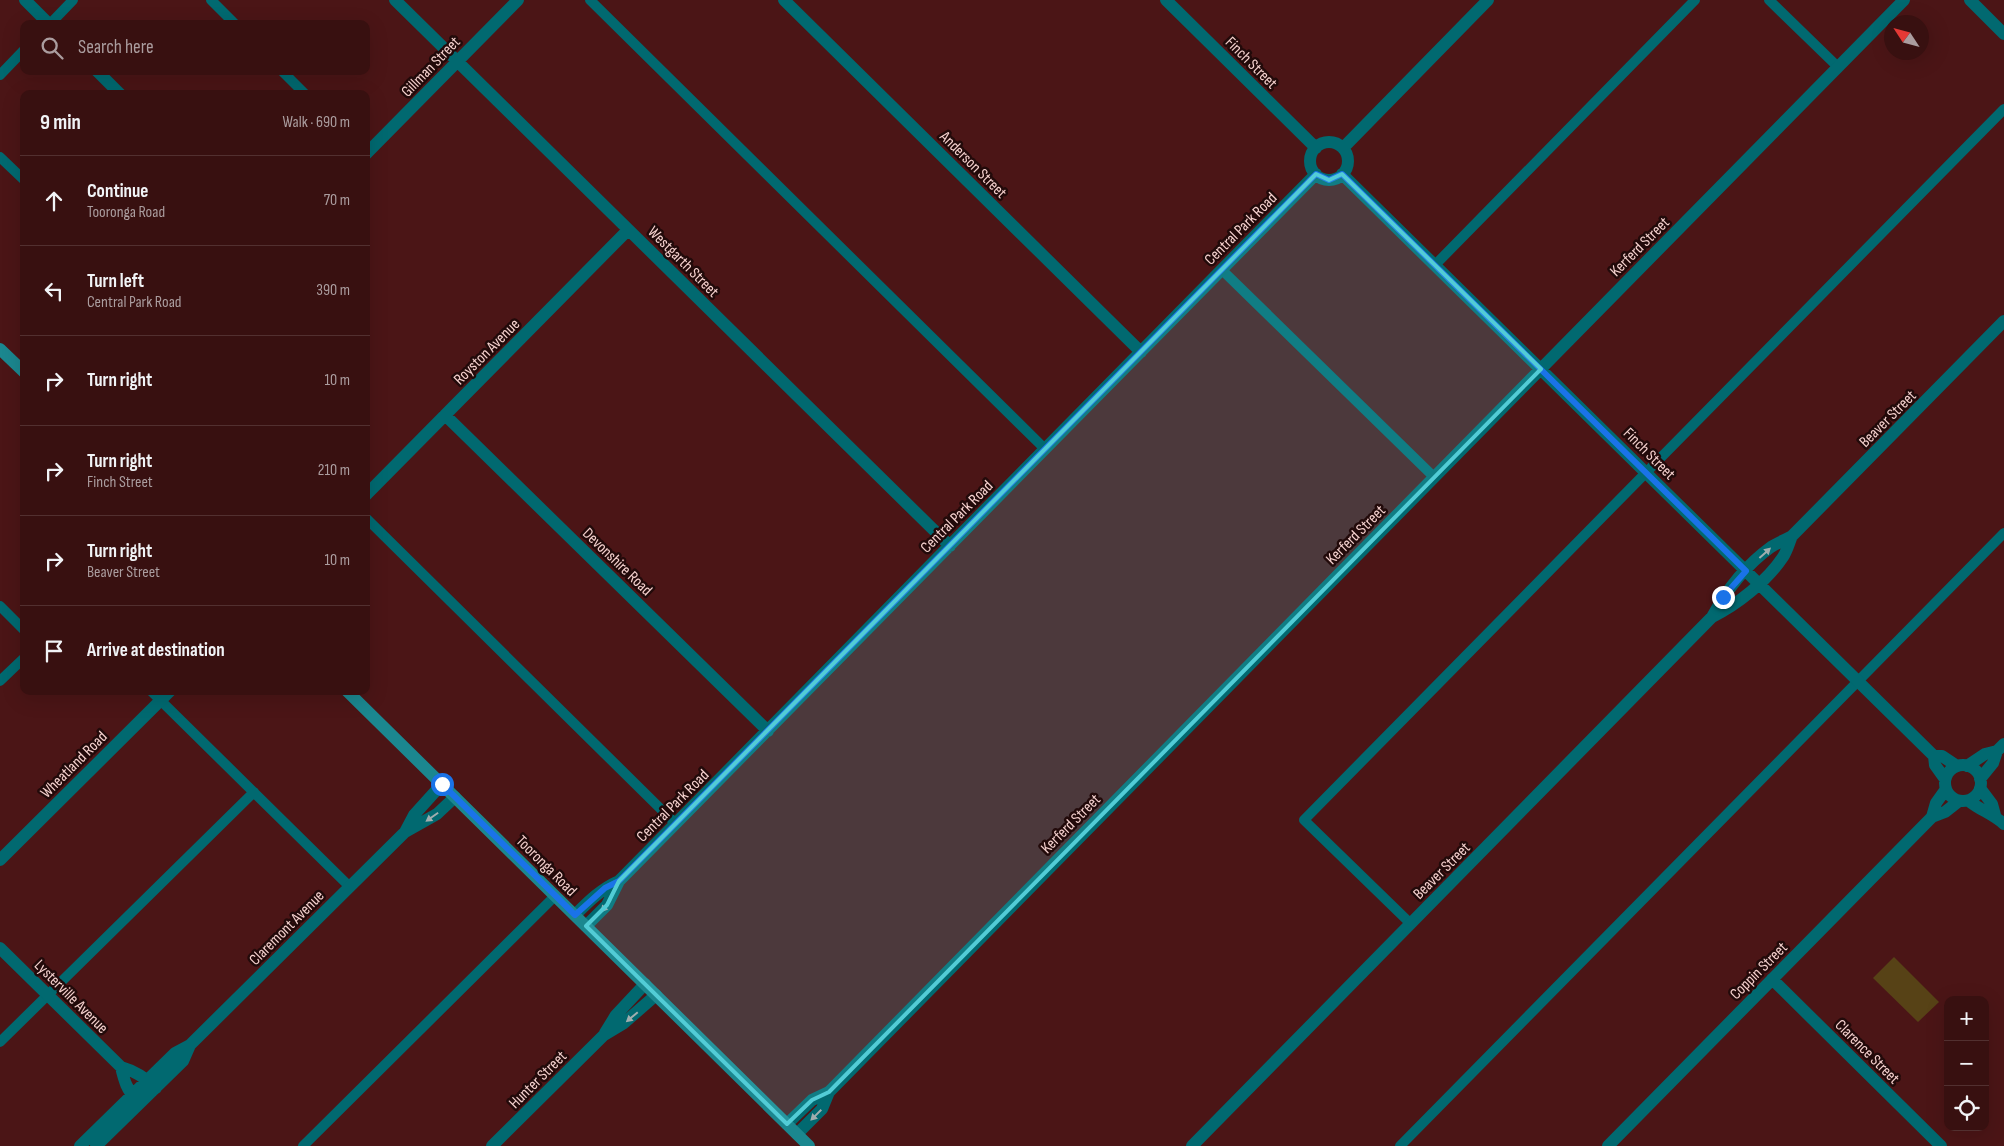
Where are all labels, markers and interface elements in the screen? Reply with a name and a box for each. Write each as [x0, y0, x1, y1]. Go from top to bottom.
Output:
north arrow [1884, 15, 1929, 60]
search box [20, 20, 370, 75]
street label: Gillman Street [398, 33, 465, 101]
street label: Finch Street [1221, 33, 1281, 93]
icon: search [38, 34, 66, 62]
text: Search here [78, 36, 154, 59]
text: 9 min [40, 110, 81, 135]
text: Walk · 690 m [283, 113, 350, 132]
street label: Anderson Street [935, 127, 1010, 203]
text: Continue [87, 180, 148, 203]
icon: ahead [40, 187, 68, 215]
street label: Central Park Road [1201, 189, 1281, 269]
text: 70 m [324, 191, 350, 210]
text: Tooronga Road [87, 203, 165, 222]
street label: Kerferd Street [1606, 213, 1674, 281]
street label: Westgarth Street [644, 223, 722, 302]
text: Turn left [87, 270, 144, 293]
icon: left [40, 277, 68, 305]
text: 390 m [316, 281, 350, 300]
text: Central Park Road [87, 293, 182, 312]
street label: Royston Avenue [450, 315, 524, 389]
icon: right [40, 367, 68, 395]
text: Turn right [87, 369, 152, 392]
text: 10 m [324, 371, 350, 390]
street label: Beaver Street [1856, 386, 1921, 452]
street label: Finch Street [1619, 424, 1679, 484]
text: Turn right [87, 450, 152, 473]
icon: right [40, 457, 68, 485]
text: 210 m [318, 461, 350, 480]
text: Finch Street [87, 473, 153, 492]
street label: Central Park Road [917, 477, 997, 557]
street label: Kerferd Street [1322, 501, 1390, 569]
street label: Devonshire Road [578, 524, 656, 600]
text: Turn right [87, 540, 152, 563]
icon: right [40, 547, 68, 575]
one-way arrow [1758, 547, 1770, 559]
text: 10 m [324, 551, 350, 570]
text: Beaver Street [87, 563, 160, 582]
route end [1712, 586, 1735, 609]
icon: arrive [40, 637, 68, 665]
text: Arrive at destination [87, 639, 225, 662]
street label: Wheatland Road [37, 728, 111, 802]
street label: Central Park Road [633, 766, 713, 846]
route start [431, 773, 454, 796]
street label: Kerferd Street [1037, 790, 1105, 858]
one-way arrow [425, 812, 439, 822]
street label: Tooronga Road [512, 832, 580, 900]
street label: Beaver Street [1410, 838, 1475, 904]
street label: Claremont Avenue [246, 887, 328, 969]
one-way arrow [600, 899, 611, 912]
street label: Coppin Street [1726, 938, 1792, 1004]
street label: Lysterville Avenue [30, 956, 112, 1038]
map controls [1944, 996, 1989, 1131]
button: + [1944, 996, 1989, 1041]
one-way arrow [625, 1011, 638, 1022]
street label: Clarence Street [1831, 1016, 1903, 1088]
button: − [1944, 1041, 1989, 1086]
street label: Hunter Street [505, 1047, 571, 1113]
button: locate [1944, 1086, 1989, 1131]
one-way arrow [810, 1109, 822, 1121]

